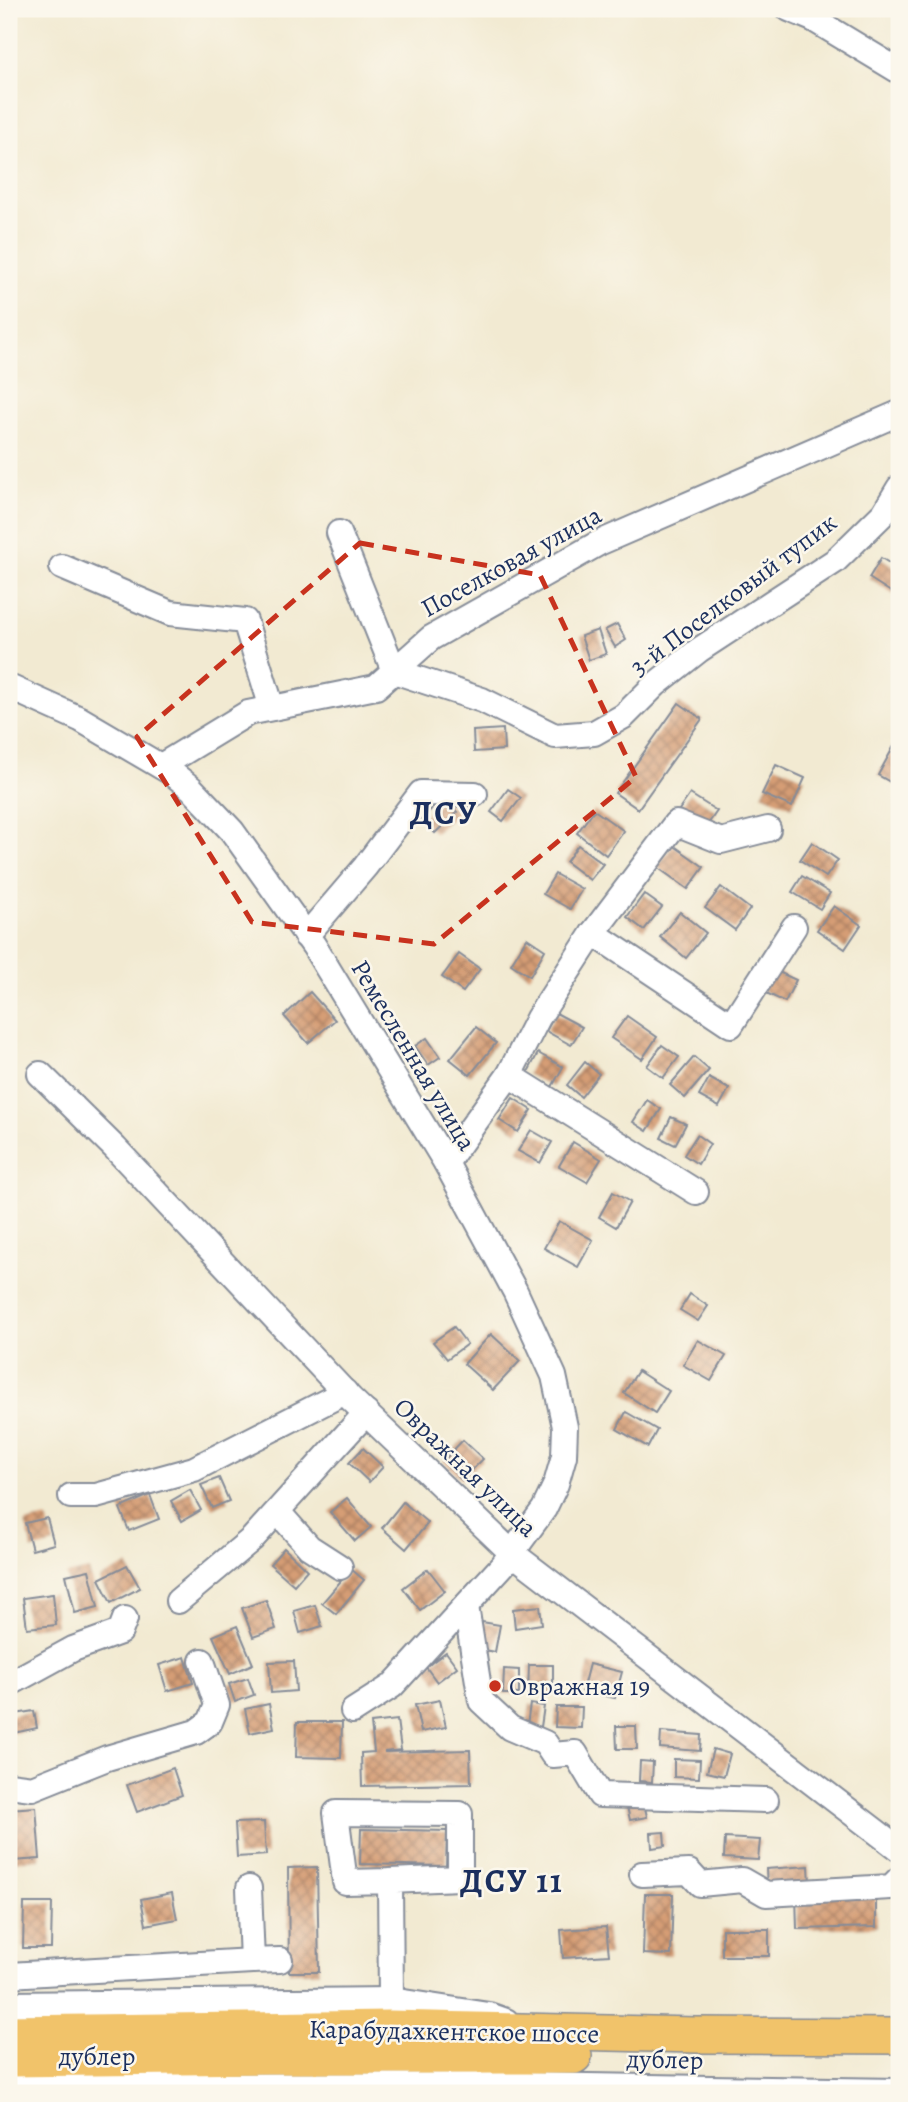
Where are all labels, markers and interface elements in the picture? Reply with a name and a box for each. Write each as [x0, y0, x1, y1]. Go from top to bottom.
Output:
street label: Поселковая улица [415, 497, 608, 626]
street label: 3-й Поселковый тупик [623, 505, 844, 684]
district label: ДСУ [410, 790, 478, 835]
street label: Ремесленная улица [343, 953, 484, 1157]
street label: Овражная улица [386, 1390, 545, 1545]
place label: Овражная 19 [509, 1669, 650, 1704]
marker: Овражная 19 [487, 1678, 503, 1694]
district label: ДСУ 11 [460, 1858, 564, 1903]
street label: Карабудахкентское шоссе [308, 2011, 599, 2052]
street label: дублер [58, 2039, 135, 2074]
street label: дублер [625, 2041, 704, 2078]

